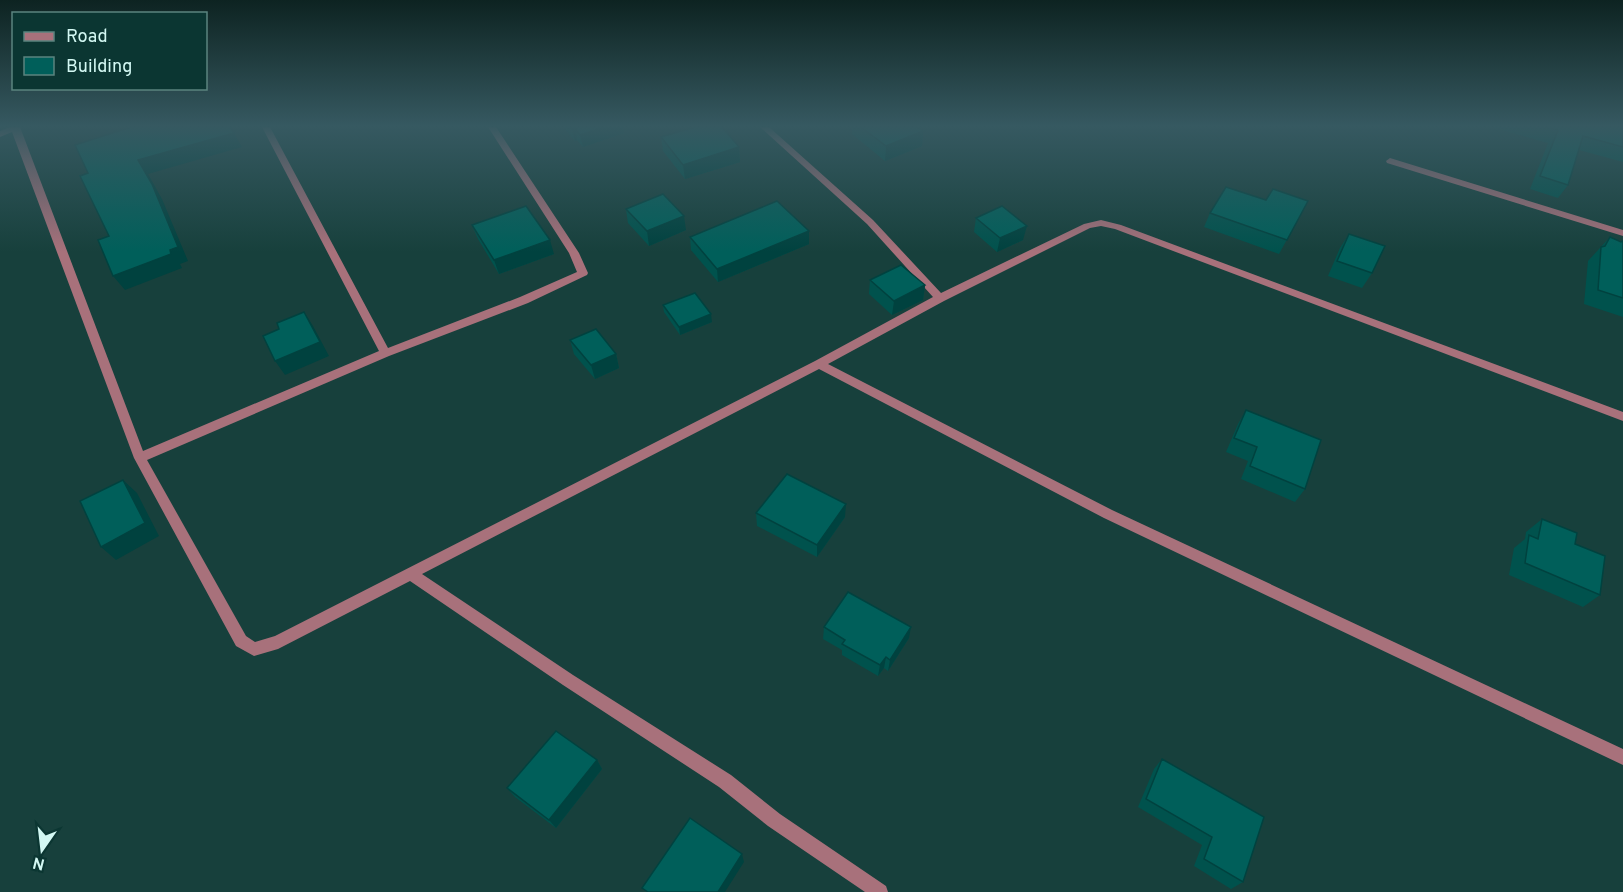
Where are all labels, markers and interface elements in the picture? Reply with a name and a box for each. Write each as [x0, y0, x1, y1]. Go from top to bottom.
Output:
legend [12, 12, 207, 90]
text: Road [66, 26, 108, 49]
text: Building [66, 56, 132, 79]
north arrow [12, 820, 72, 880]
text: N [31, 852, 47, 874]

